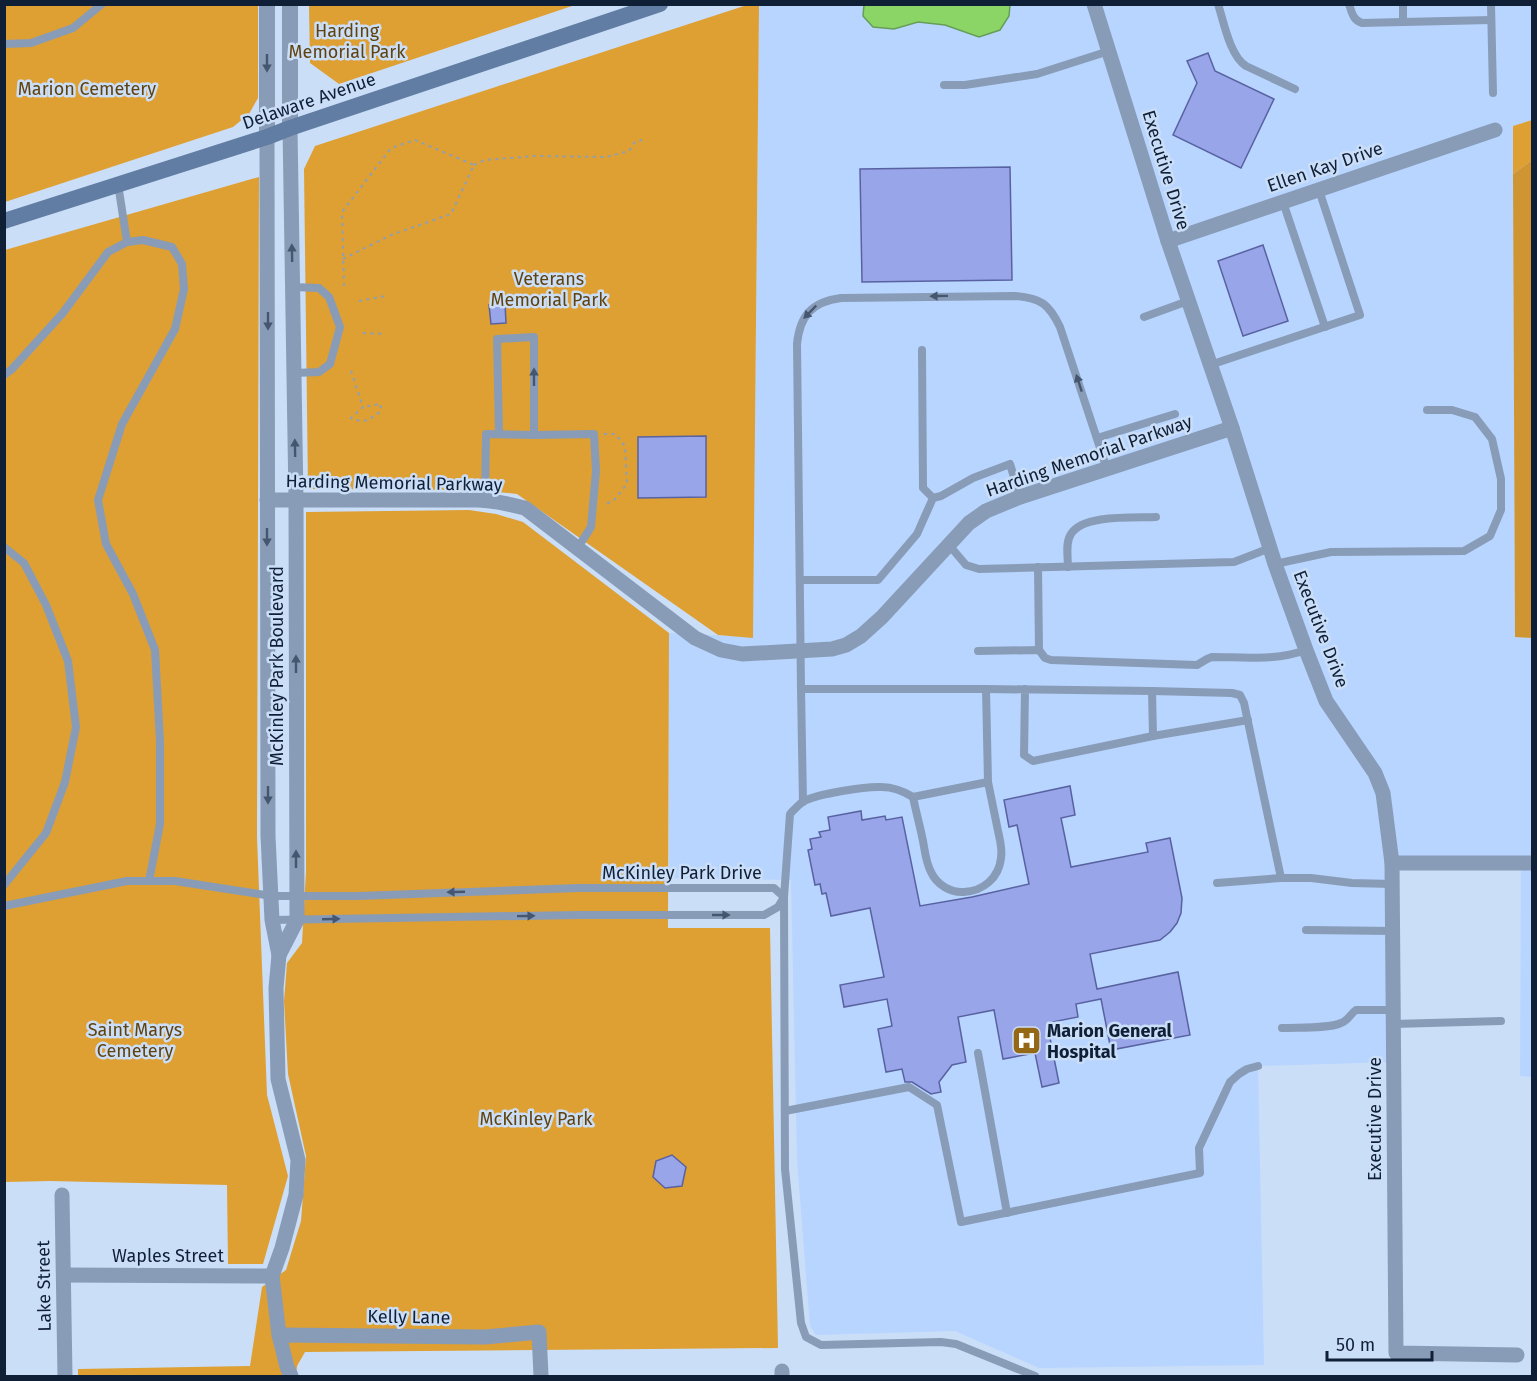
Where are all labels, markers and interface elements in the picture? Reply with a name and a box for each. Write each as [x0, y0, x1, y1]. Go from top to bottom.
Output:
park label: Harding Memorial Park [289, 20, 406, 63]
one-way arrow [262, 53, 272, 72]
street label: Delaware Avenue [239, 68, 379, 134]
park label: Marion Cemetery [18, 78, 156, 100]
street label: Executive Drive [1137, 107, 1195, 233]
street label: Ellen Kay Drive [1264, 137, 1386, 197]
one-way arrow [287, 244, 297, 263]
park label: Veterans Memorial Park [491, 268, 608, 311]
one-way arrow [929, 292, 948, 301]
one-way arrow [803, 305, 817, 320]
one-way arrow [263, 312, 273, 331]
one-way arrow [529, 367, 539, 386]
one-way arrow [1073, 374, 1083, 392]
street label: Harding Memorial Parkway [983, 410, 1195, 502]
one-way arrow [290, 439, 300, 458]
street label: Harding Memorial Parkway [285, 470, 503, 496]
one-way arrow [262, 528, 272, 547]
street label: McKinley Park Boulevard [266, 566, 288, 766]
street label: Executive Drive [1289, 567, 1353, 691]
one-way arrow [291, 655, 301, 674]
one-way arrow [263, 786, 273, 805]
one-way arrow [291, 850, 301, 869]
street label: McKinley Park Drive [602, 862, 762, 884]
one-way arrow [447, 888, 466, 897]
one-way arrow [711, 910, 730, 920]
one-way arrow [516, 911, 535, 921]
one-way arrow [321, 915, 340, 924]
park label: Saint Marys Cemetery [88, 1019, 182, 1062]
place label: Marion General Hospital [1047, 1020, 1173, 1063]
hospital icon: Marion General Hospital [1010, 1025, 1042, 1057]
street label: Executive Drive [1364, 1057, 1386, 1181]
park label: McKinley Park [480, 1108, 593, 1130]
street label: Lake Street [32, 1240, 56, 1332]
street label: Waples Street [112, 1245, 224, 1267]
street label: Kelly Lane [367, 1305, 451, 1329]
scale bar [1327, 1324, 1432, 1362]
text: 50 m [1336, 1334, 1375, 1356]

